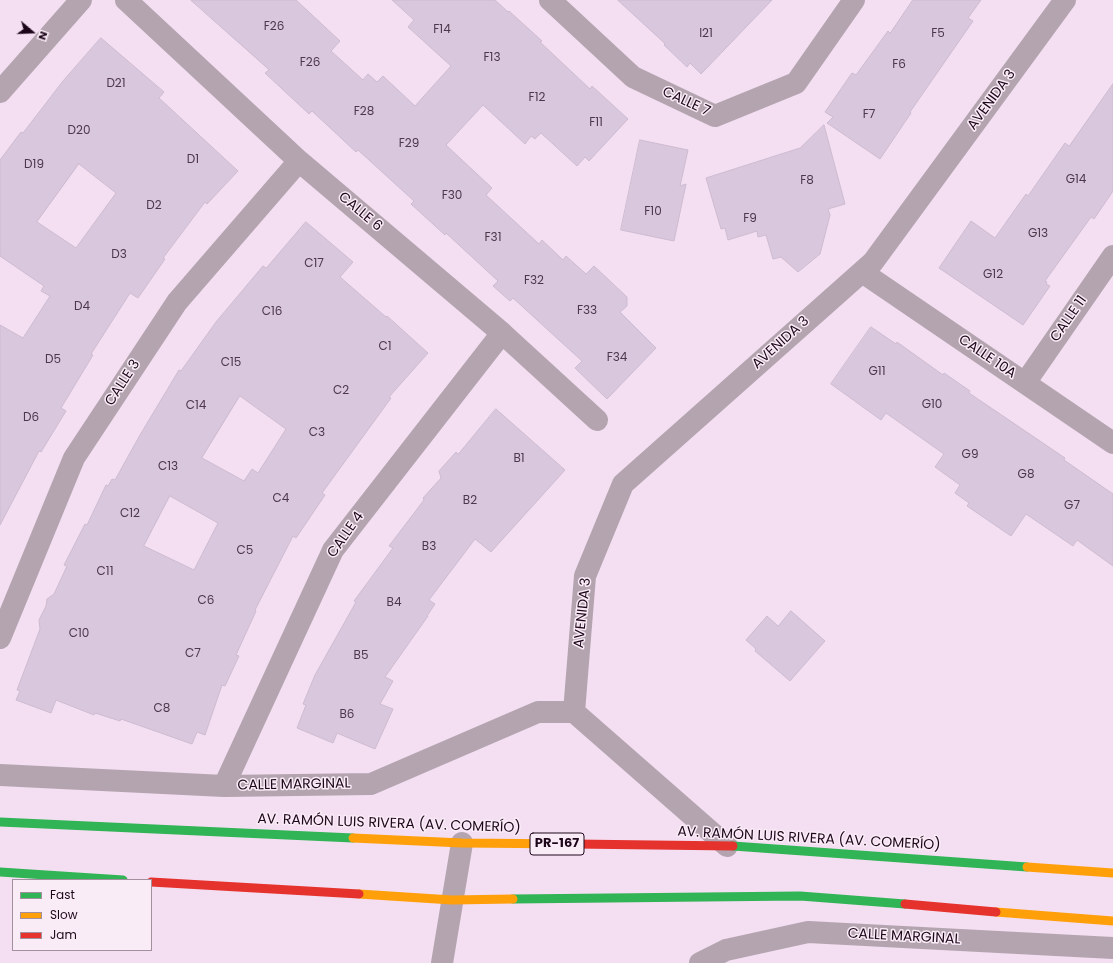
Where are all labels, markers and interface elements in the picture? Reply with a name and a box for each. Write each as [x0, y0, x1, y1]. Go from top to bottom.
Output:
north arrow [12, 12, 52, 52]
house number: F26 [264, 20, 284, 34]
house number: F14 [433, 23, 451, 37]
house number: I21 [699, 27, 713, 41]
house number: F5 [931, 27, 945, 41]
text: N [34, 29, 52, 42]
house number: F13 [484, 51, 500, 65]
house number: F26 [300, 56, 320, 70]
house number: F6 [892, 58, 906, 72]
street label: AVENIDA 3 [964, 66, 1020, 134]
house number: D21 [106, 77, 126, 91]
street label: CALLE 7 [659, 84, 713, 120]
house number: F12 [529, 91, 545, 105]
house number: F28 [354, 105, 374, 119]
house number: F7 [863, 108, 875, 122]
house number: F11 [589, 116, 603, 130]
house number: D20 [68, 124, 90, 138]
house number: F29 [399, 137, 419, 151]
house number: D1 [187, 153, 199, 167]
house number: D19 [24, 158, 44, 172]
house number: G14 [1066, 173, 1086, 187]
house number: F8 [800, 174, 814, 188]
street label: CALLE 6 [335, 189, 385, 235]
house number: F30 [442, 189, 462, 203]
house number: D2 [146, 199, 162, 213]
house number: F10 [644, 205, 662, 219]
house number: F9 [743, 212, 757, 226]
house number: G13 [1028, 227, 1048, 241]
house number: F31 [485, 231, 501, 245]
house number: D3 [111, 248, 127, 262]
house number: C17 [304, 257, 324, 271]
house number: G12 [983, 268, 1003, 282]
house number: F32 [524, 274, 544, 288]
street label: CALLE 11 [1047, 293, 1091, 345]
house number: D4 [74, 300, 90, 314]
house number: F33 [577, 304, 597, 318]
house number: C16 [262, 305, 282, 319]
street label: AVENIDA 3 [749, 313, 813, 373]
street label: CALLE 10A [955, 332, 1019, 382]
house number: C1 [378, 340, 392, 354]
house number: F34 [607, 351, 627, 365]
house number: D5 [45, 353, 61, 367]
house number: C15 [221, 356, 241, 370]
street label: CALLE 3 [102, 357, 144, 409]
house number: G11 [868, 365, 886, 379]
house number: C2 [333, 384, 349, 398]
house number: G10 [922, 398, 942, 412]
house number: C14 [186, 399, 206, 413]
house number: D6 [23, 411, 39, 425]
house number: C3 [309, 426, 325, 440]
house number: G9 [962, 448, 978, 462]
house number: B1 [513, 452, 525, 466]
house number: C13 [158, 460, 178, 474]
house number: G8 [1018, 468, 1034, 482]
house number: C4 [273, 492, 289, 506]
house number: B2 [463, 494, 477, 508]
house number: G7 [1064, 499, 1080, 513]
house number: C12 [120, 507, 140, 521]
street label: CALLE 4 [324, 509, 368, 561]
house number: B3 [422, 540, 436, 554]
house number: C5 [237, 544, 253, 558]
house number: C11 [97, 565, 113, 579]
street label: AVENIDA 3 [571, 577, 595, 649]
house number: C6 [198, 594, 214, 608]
house number: B4 [387, 596, 401, 610]
house number: C10 [69, 627, 89, 641]
house number: C7 [185, 647, 201, 661]
house number: B5 [354, 649, 368, 663]
house number: C8 [154, 702, 170, 716]
house number: B6 [340, 708, 354, 722]
street label: CALLE MARGINAL [237, 776, 351, 794]
street label: AV. RAMÓN LUIS RIVERA (AV. COMERÍO) [257, 811, 521, 837]
street label: AV. RAMÓN LUIS RIVERA (AV. COMERÍO) [677, 824, 941, 854]
road number: PR-167 [530, 833, 584, 855]
legend [12, 879, 152, 951]
text: Fast [50, 886, 75, 903]
text: Slow [50, 906, 78, 923]
text: Jam [50, 926, 77, 943]
street label: CALLE MARGINAL [847, 926, 961, 948]

